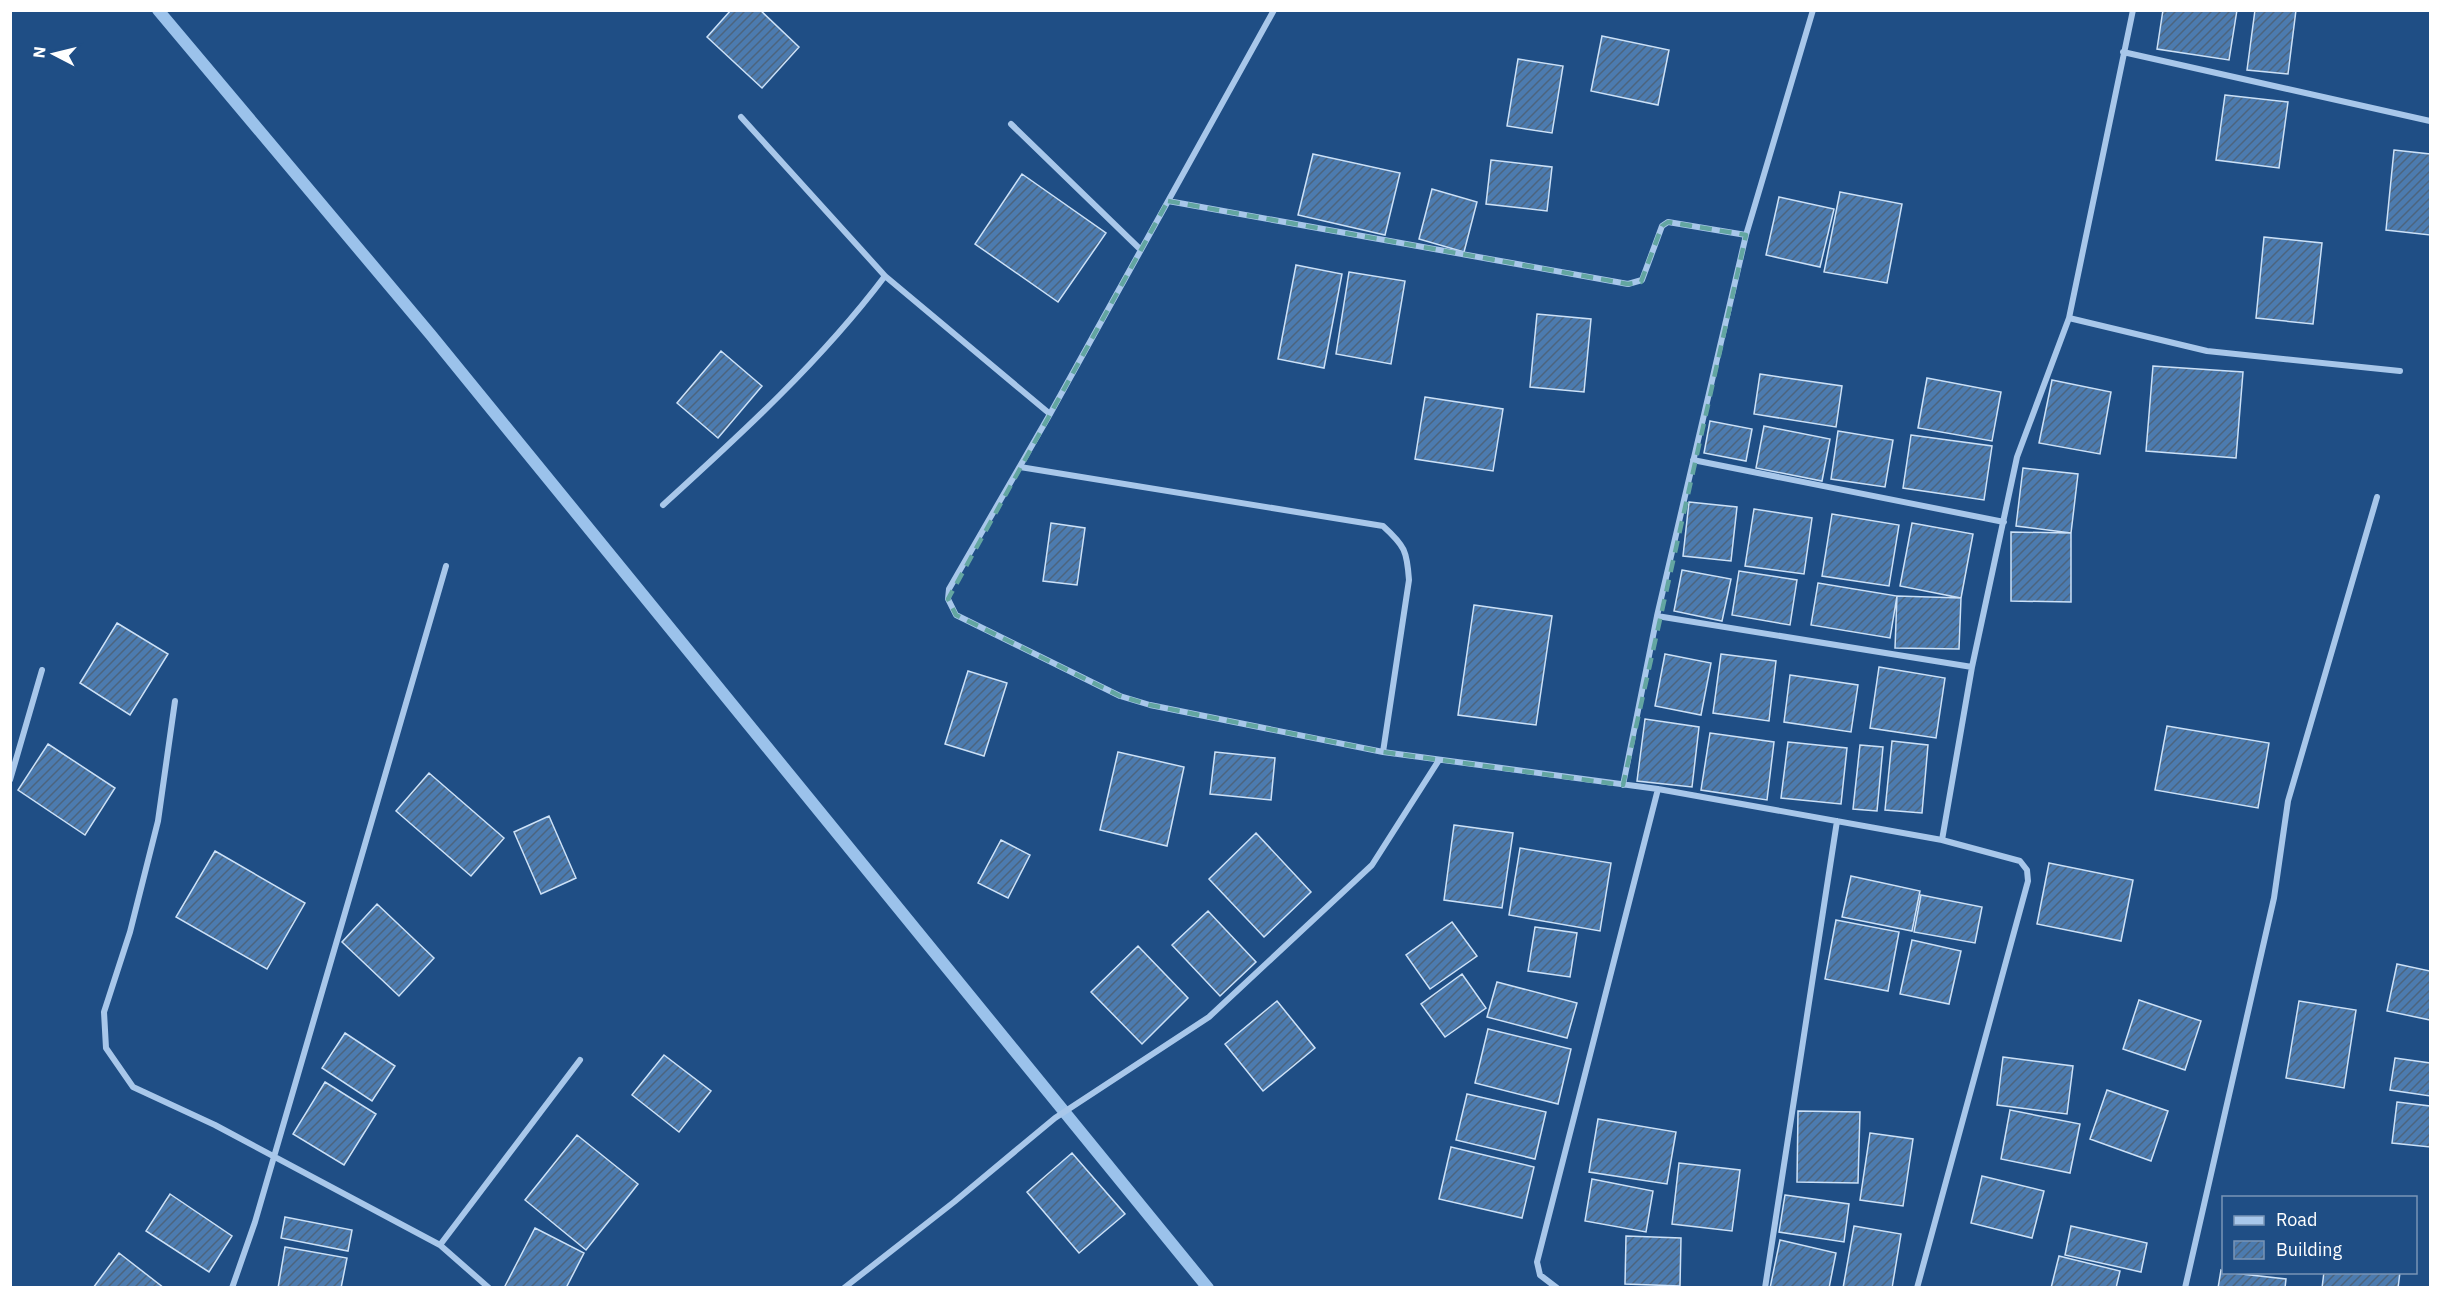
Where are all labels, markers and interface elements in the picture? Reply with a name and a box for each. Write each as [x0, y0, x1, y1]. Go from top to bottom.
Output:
north arrow [24, 24, 84, 84]
text: N [28, 45, 50, 59]
legend [2222, 1196, 2417, 1274]
text: Road [2276, 1208, 2317, 1231]
text: Building [2276, 1238, 2343, 1261]

